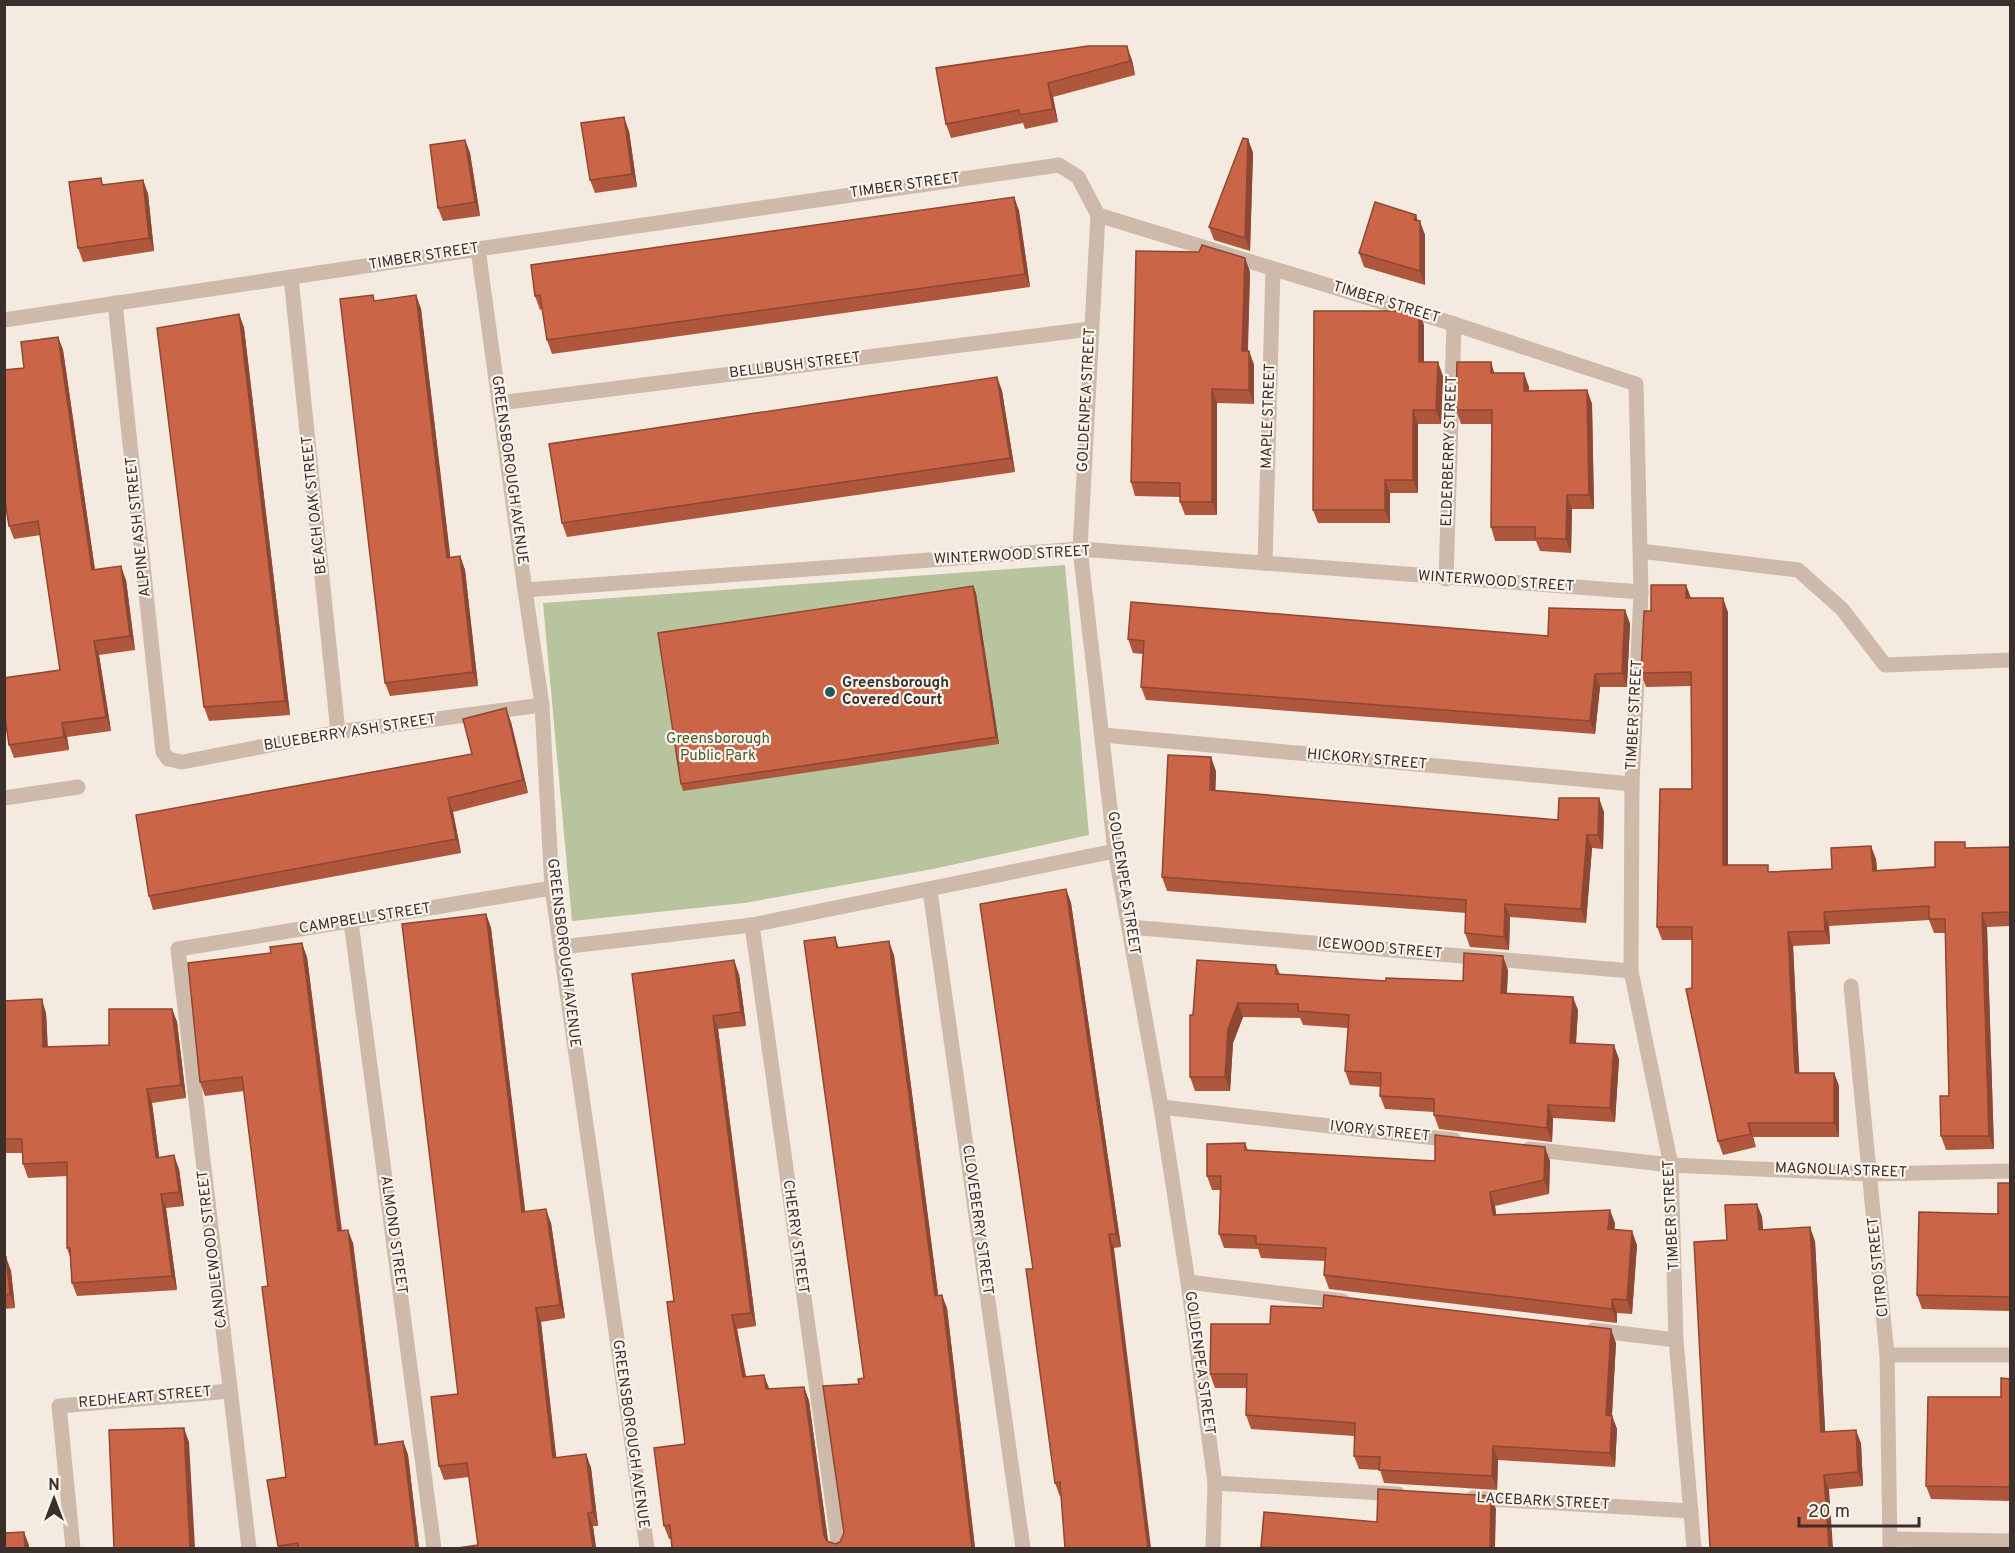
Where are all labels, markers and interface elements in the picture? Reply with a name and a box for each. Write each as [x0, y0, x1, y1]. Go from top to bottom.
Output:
street label: TIMBER STREET [849, 169, 961, 203]
street label: TIMBER STREET [368, 239, 480, 275]
street label: TIMBER STREET [1330, 278, 1442, 328]
street label: GOLDENPEA STREET [1074, 327, 1100, 473]
street label: BELLBUSH STREET [728, 348, 862, 384]
street label: MAPLE STREET [1258, 363, 1280, 469]
street label: GREENSBOROUGH AVENUE [486, 374, 532, 566]
street label: ELDERBERRY STREET [1438, 375, 1462, 527]
street label: BEACH OAK STREET [298, 435, 332, 575]
street label: ALPINE ASH STREET [122, 456, 156, 598]
street label: WINTERWOOD STREET [933, 542, 1091, 570]
street label: WINTERWOOD STREET [1417, 567, 1575, 597]
street label: TIMBER STREET [1623, 659, 1647, 771]
place label: Greensborough Covered Court [842, 674, 949, 710]
marker: Greensborough Covered Court [823, 685, 837, 699]
street label: BLUEBERRY ASH STREET [262, 710, 438, 756]
park label: Greensborough Public Park [666, 730, 770, 766]
street label: HICKORY STREET [1306, 745, 1428, 775]
street label: GOLDENPEA STREET [1102, 810, 1144, 956]
street label: GREENSBOROUGH AVENUE [542, 857, 584, 1049]
street label: CAMPBELL STREET [298, 899, 432, 939]
street label: ICEWOOD STREET [1317, 934, 1443, 964]
street label: IVORY STREET [1329, 1117, 1431, 1147]
street label: CLOVEBERRY STREET [957, 1144, 997, 1296]
street label: TIMBER STREET [1660, 1159, 1684, 1271]
street label: MAGNOLIA STREET [1774, 1159, 1908, 1183]
street label: CANDLEWOOD STREET [194, 1169, 232, 1329]
street label: ALMOND STREET [375, 1175, 411, 1295]
street label: CHERRY STREET [778, 1179, 812, 1295]
street label: CITRO STREET [1864, 1216, 1894, 1318]
street label: GOLDENPEA STREET [1180, 1290, 1218, 1436]
street label: GREENSBOROUGH AVENUE [607, 1338, 653, 1530]
street label: REDHEART STREET [78, 1383, 212, 1413]
north arrow [24, 1469, 84, 1529]
text: N [48, 1476, 60, 1496]
street label: LACEBARK STREET [1476, 1489, 1610, 1515]
scale bar [1799, 1490, 1919, 1528]
text: 20 m [1808, 1501, 1850, 1524]

